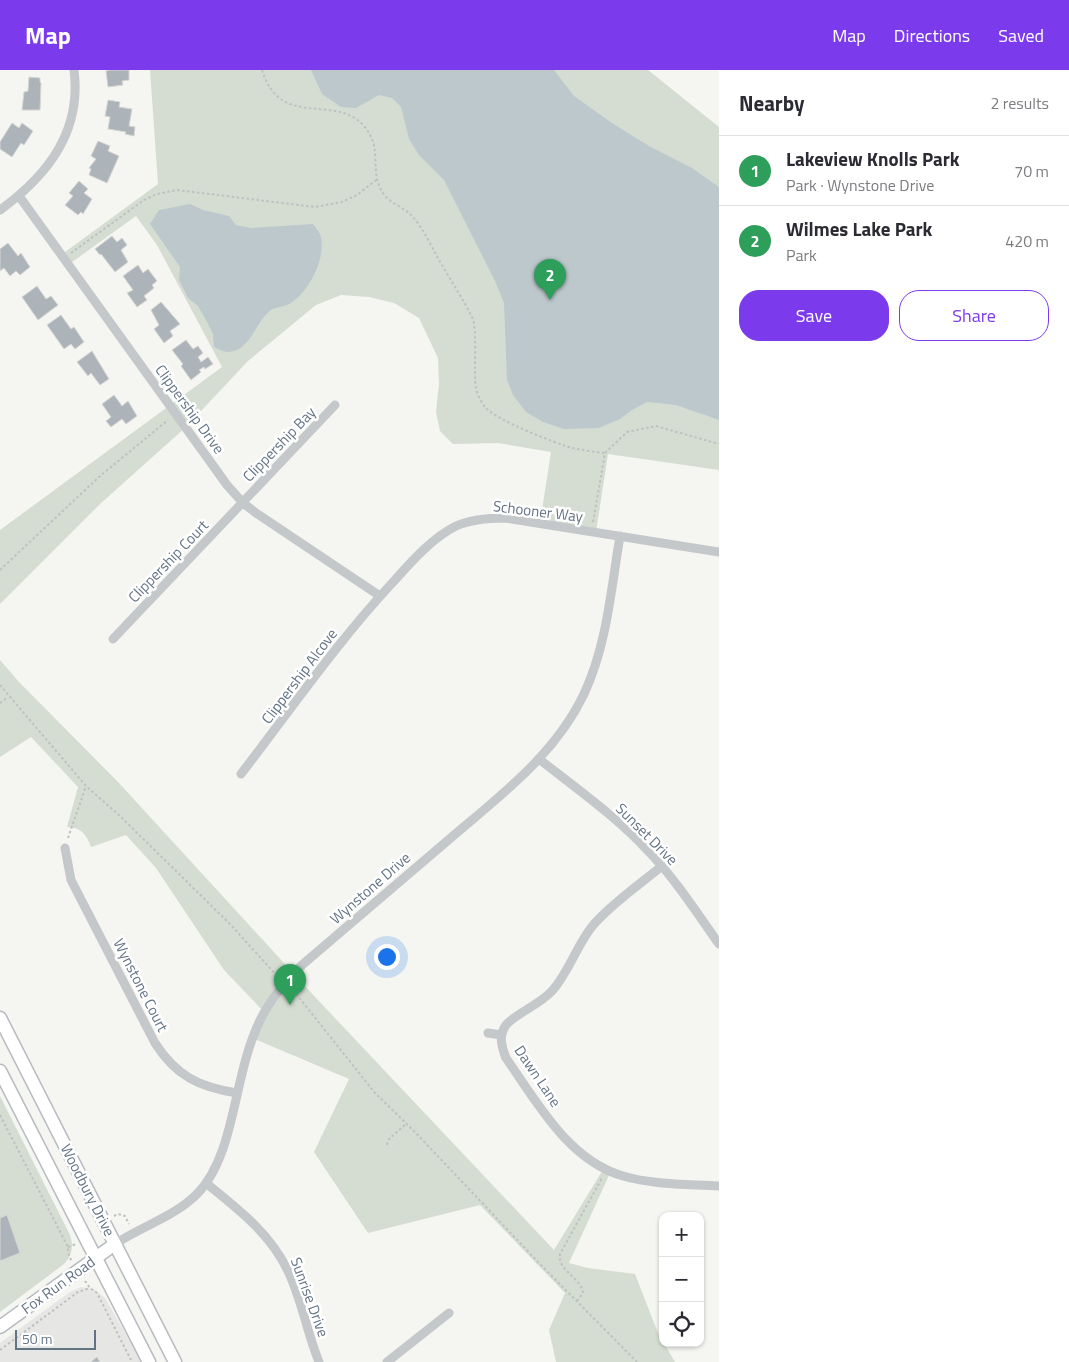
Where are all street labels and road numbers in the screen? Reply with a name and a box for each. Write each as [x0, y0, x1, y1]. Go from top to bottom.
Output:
street label: Clippership Drive [150, 359, 230, 459]
street label: Clippership Bay [237, 401, 321, 487]
street label: Schooner Way [492, 494, 584, 528]
street label: Clippership Court [122, 514, 214, 608]
street label: Clippership Alcove [255, 623, 343, 729]
street label: Sunset Drive [611, 798, 683, 870]
street label: Wynstone Drive [325, 846, 415, 930]
street label: Wynstone Court [108, 934, 175, 1036]
street label: Dawn Lane [509, 1040, 567, 1112]
street label: Woodbury Drive [55, 1140, 121, 1240]
street label: Fox Run Road [16, 1250, 100, 1320]
street label: Sunrise Drive [285, 1254, 335, 1340]

